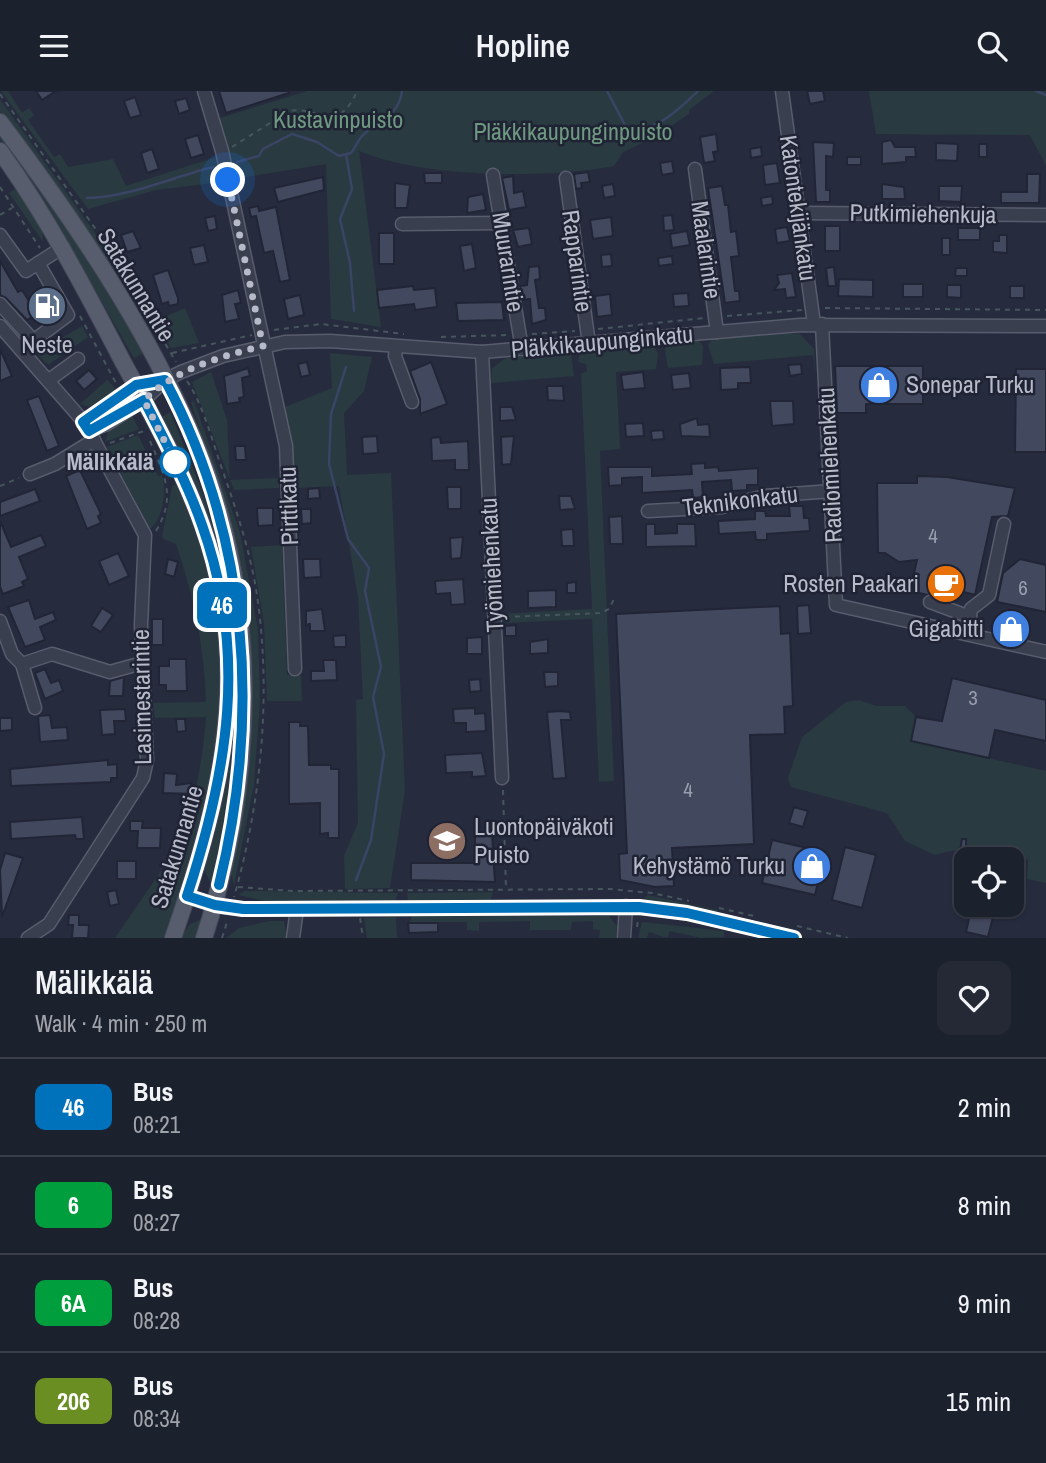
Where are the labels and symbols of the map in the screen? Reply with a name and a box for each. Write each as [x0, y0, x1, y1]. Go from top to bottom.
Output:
park label: Kustavinpuisto [273, 103, 403, 135]
park label: Pläkkikaupunginpuisto [473, 115, 673, 147]
street label: Katontekijänkatu [773, 133, 825, 283]
your location [210, 162, 245, 197]
street label: Putkimiehenkuja [849, 196, 997, 230]
street label: Maalarintie [684, 199, 730, 301]
street label: Rapparintie [555, 208, 601, 314]
street label: Muurarintie [485, 210, 533, 314]
street label: Satakunnantie [90, 222, 183, 347]
fuel station icon: Neste [26, 285, 68, 327]
street label: Pläkkikaupunginkatu [510, 317, 694, 365]
place label: Neste [21, 328, 73, 360]
shop icon: Sonepar Turku [858, 364, 900, 406]
place label: Sonepar Turku [906, 368, 1034, 400]
street label: Radiomiehenkatu [809, 387, 849, 543]
place label: Mälikkälä [66, 445, 154, 477]
marker: Mälikkälä [160, 447, 190, 477]
street label: Pirttikatu [271, 466, 305, 546]
street label: Teknikonkatu [680, 477, 799, 523]
street label: Työmiehenkatu [472, 497, 511, 633]
house number: 4 [928, 521, 938, 550]
cafe icon: Rosten Paakari [925, 563, 967, 605]
place label: Rosten Paakari [783, 567, 919, 599]
house number: 6 [1018, 573, 1028, 602]
line badge: 46 [190, 582, 254, 628]
shop icon: Gigabitti [990, 608, 1032, 650]
place label: Gigabitti [908, 612, 984, 644]
street label: Lasimestarintie [124, 629, 158, 765]
house number: 3 [968, 683, 978, 712]
house number: 4 [683, 775, 693, 804]
street label: Satakunnantie [142, 781, 210, 912]
place label: Luontopäiväkoti Puisto [474, 810, 614, 870]
school or university icon: Luontopäiväkoti Puisto [426, 820, 468, 862]
shop icon: Kehystämö Turku [791, 845, 833, 887]
place label: Kehystämö Turku [633, 849, 785, 881]

